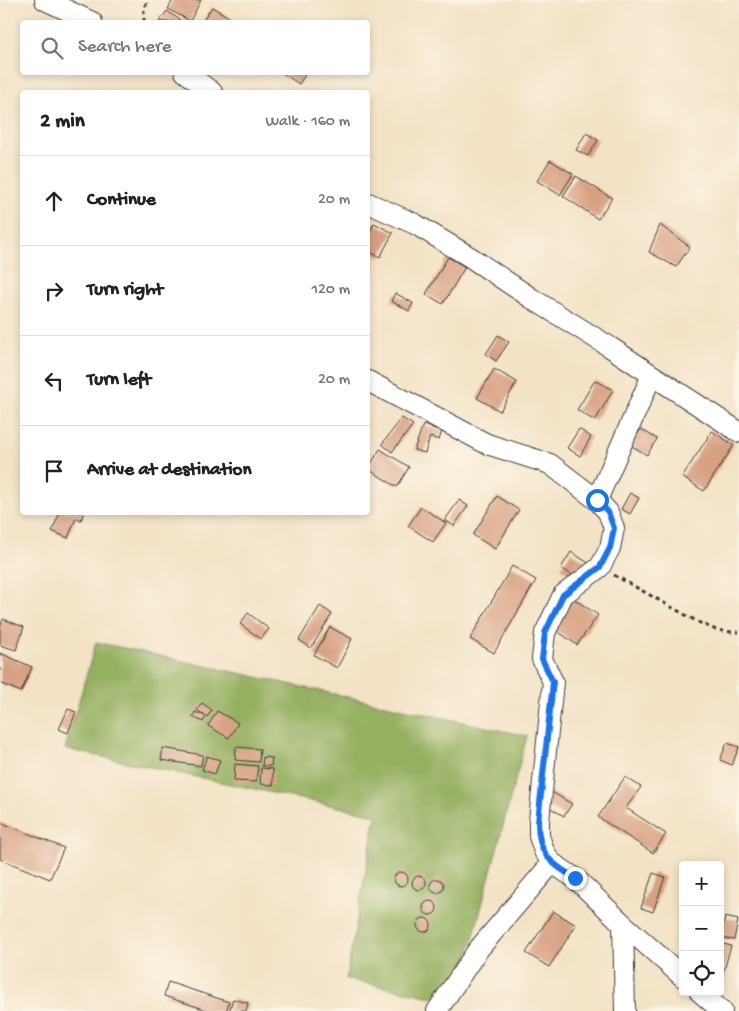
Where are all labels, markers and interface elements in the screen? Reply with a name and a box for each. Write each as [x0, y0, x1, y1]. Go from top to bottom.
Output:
search box [20, 20, 370, 75]
icon: search [38, 34, 66, 62]
text: Search here [78, 36, 172, 59]
text: 2 min [40, 110, 85, 135]
text: Walk · 160 m [265, 113, 350, 132]
icon: ahead [40, 187, 68, 215]
text: Continue [87, 189, 156, 212]
text: 20 m [318, 191, 350, 210]
icon: right [40, 277, 68, 305]
text: Turn right [87, 279, 163, 302]
text: 120 m [311, 281, 350, 300]
icon: left [40, 367, 68, 395]
text: Turn left [87, 369, 151, 392]
text: 20 m [318, 371, 350, 390]
icon: arrive [40, 457, 68, 485]
text: Arrive at destination [87, 459, 251, 482]
route start [586, 489, 609, 512]
map controls [679, 861, 724, 996]
button: + [679, 861, 724, 906]
route end [564, 867, 587, 890]
button: − [679, 906, 724, 951]
button: locate [679, 951, 724, 996]

